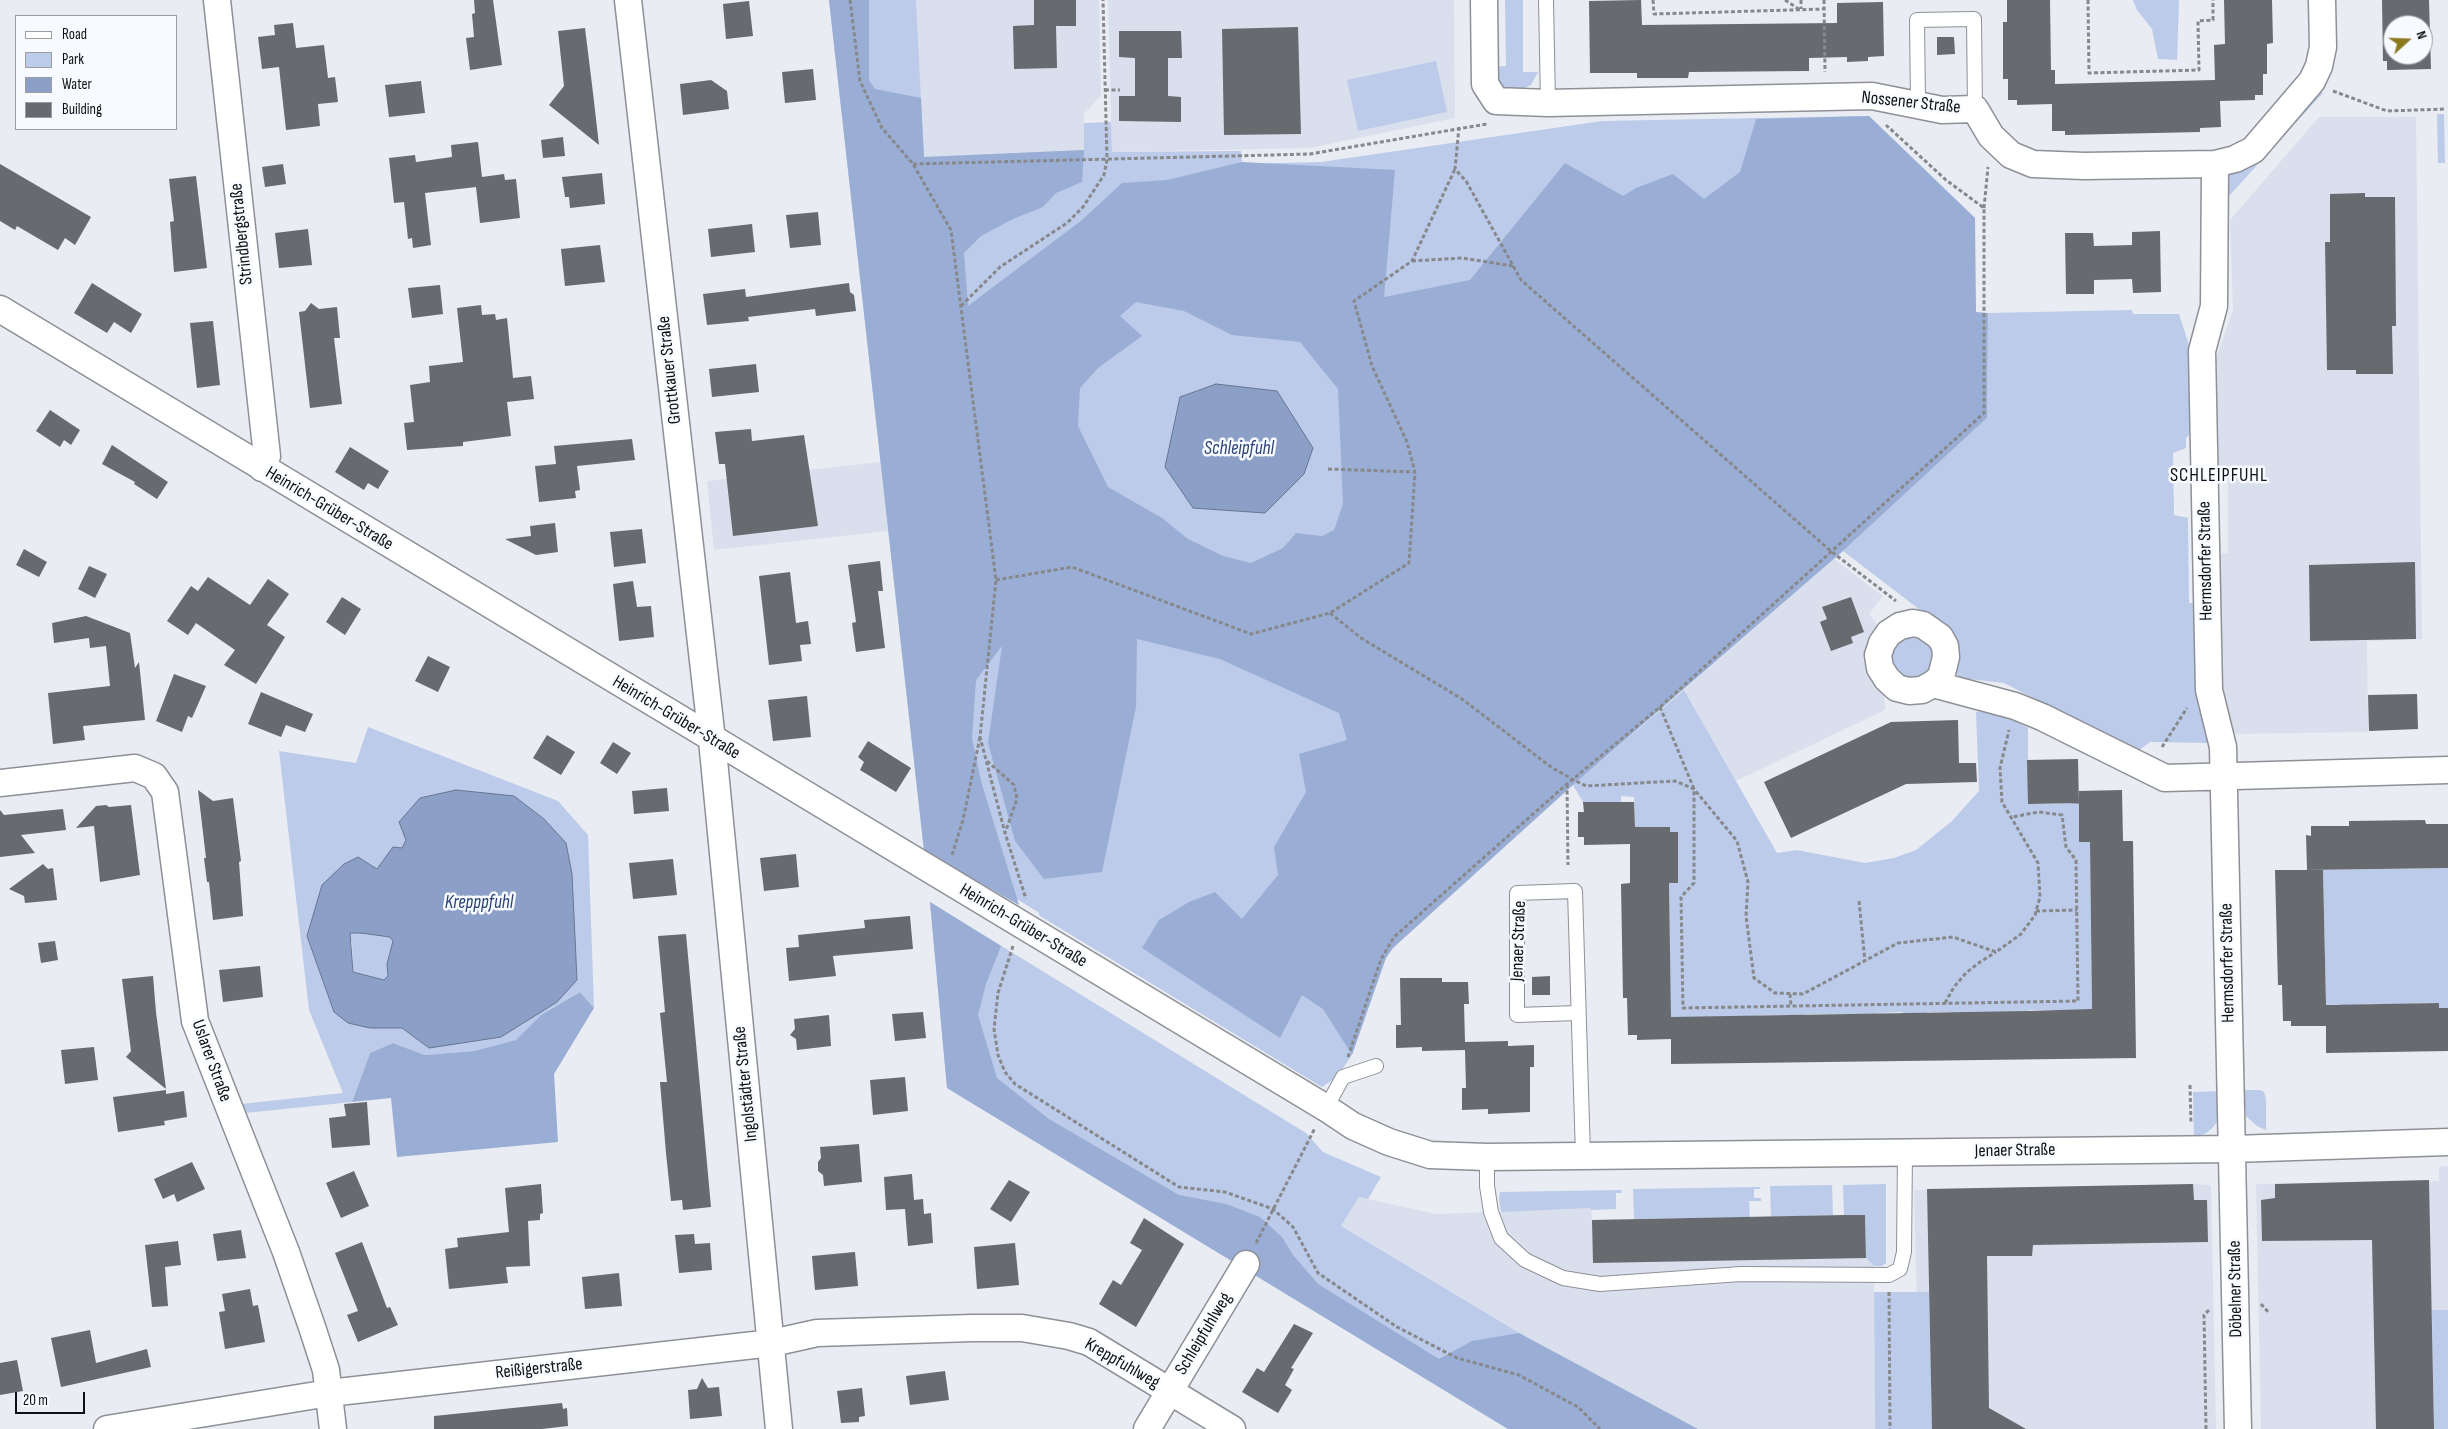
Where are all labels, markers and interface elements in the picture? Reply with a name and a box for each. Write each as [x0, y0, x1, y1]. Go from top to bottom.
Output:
legend [15, 15, 178, 130]
north arrow [2383, 15, 2433, 65]
text: Road [62, 25, 87, 44]
text: N [2412, 29, 2431, 41]
text: Park [62, 50, 84, 69]
text: Water [62, 75, 92, 94]
street label: Nossener Straße [1860, 87, 1962, 119]
text: Building [62, 100, 102, 119]
street label: Strindbergstraße [226, 182, 258, 286]
street label: Grottkauer Straße [654, 315, 686, 425]
water label: Schleipfuhl [1204, 438, 1274, 460]
street label: Heinrich-Grüber-Straße [261, 462, 397, 556]
district label: SCHLEIPFUHL [2169, 465, 2269, 487]
street label: Hermsdorfer Straße [2194, 501, 2218, 621]
street label: Heinrich-Grüber-Straße [608, 671, 744, 765]
street label: Heinrich-Grüber-Straße [955, 879, 1091, 973]
water label: Krepppfuhl [445, 892, 513, 914]
street label: Jenaer Straße [1507, 900, 1531, 982]
street label: Hermsdorfer Straße [2216, 903, 2240, 1023]
street label: Uslarer Straße [186, 1017, 236, 1105]
street label: Ingolstädter Straße [729, 1025, 763, 1143]
street label: Jenaer Straße [1975, 1139, 2055, 1163]
street label: Döbelner Straße [2224, 1240, 2248, 1338]
street label: Schleipfuhlweg [1171, 1289, 1237, 1379]
street label: Kreppfuhlweg [1081, 1334, 1163, 1394]
street label: Reißigerstraße [494, 1354, 584, 1384]
scale bar [18, 1382, 88, 1414]
text: 20 m [23, 1391, 48, 1410]

